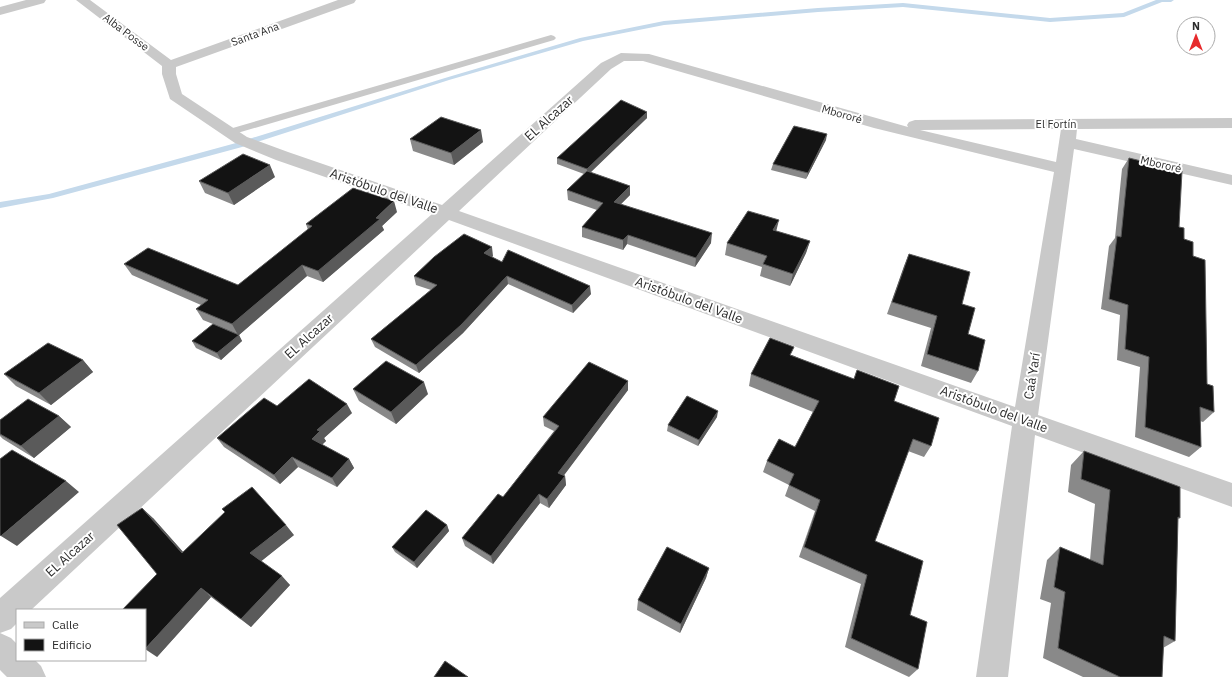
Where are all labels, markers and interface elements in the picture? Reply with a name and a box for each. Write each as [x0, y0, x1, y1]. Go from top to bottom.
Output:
street label: Alba Posse [100, 10, 152, 54]
north arrow [1176, 16, 1216, 56]
street label: Santa Ana [229, 19, 281, 49]
text: N [1192, 19, 1200, 33]
street label: EL Alcazar [521, 91, 577, 144]
street label: Mbororé [820, 102, 864, 126]
street label: El Fortín [1036, 117, 1076, 131]
street label: Mbororé [1139, 152, 1183, 176]
street label: Aristóbulo del Valle [328, 165, 440, 217]
street label: Aristóbulo del Valle [633, 273, 745, 327]
street label: EL Alcazar [281, 309, 337, 362]
street label: Caá Yarí [1020, 351, 1044, 401]
street label: Aristóbulo del Valle [938, 382, 1050, 436]
street label: EL Alcazar [42, 527, 98, 580]
legend [16, 609, 146, 661]
text: Calle [52, 617, 79, 632]
text: Edificio [52, 637, 92, 652]

